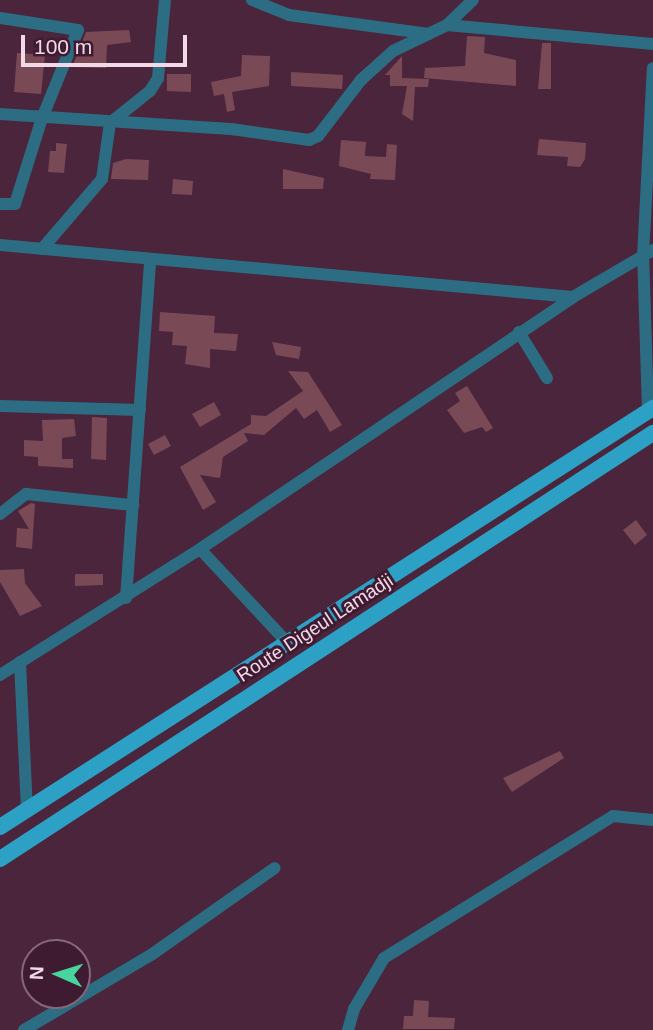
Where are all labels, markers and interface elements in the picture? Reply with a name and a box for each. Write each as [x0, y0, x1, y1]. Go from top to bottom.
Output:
scale bar [24, 21, 191, 65]
text: 100 m [34, 35, 92, 58]
street label: Route Digeul Lamadji [233, 569, 397, 687]
north arrow [21, 939, 91, 1009]
text: N [26, 966, 47, 980]

